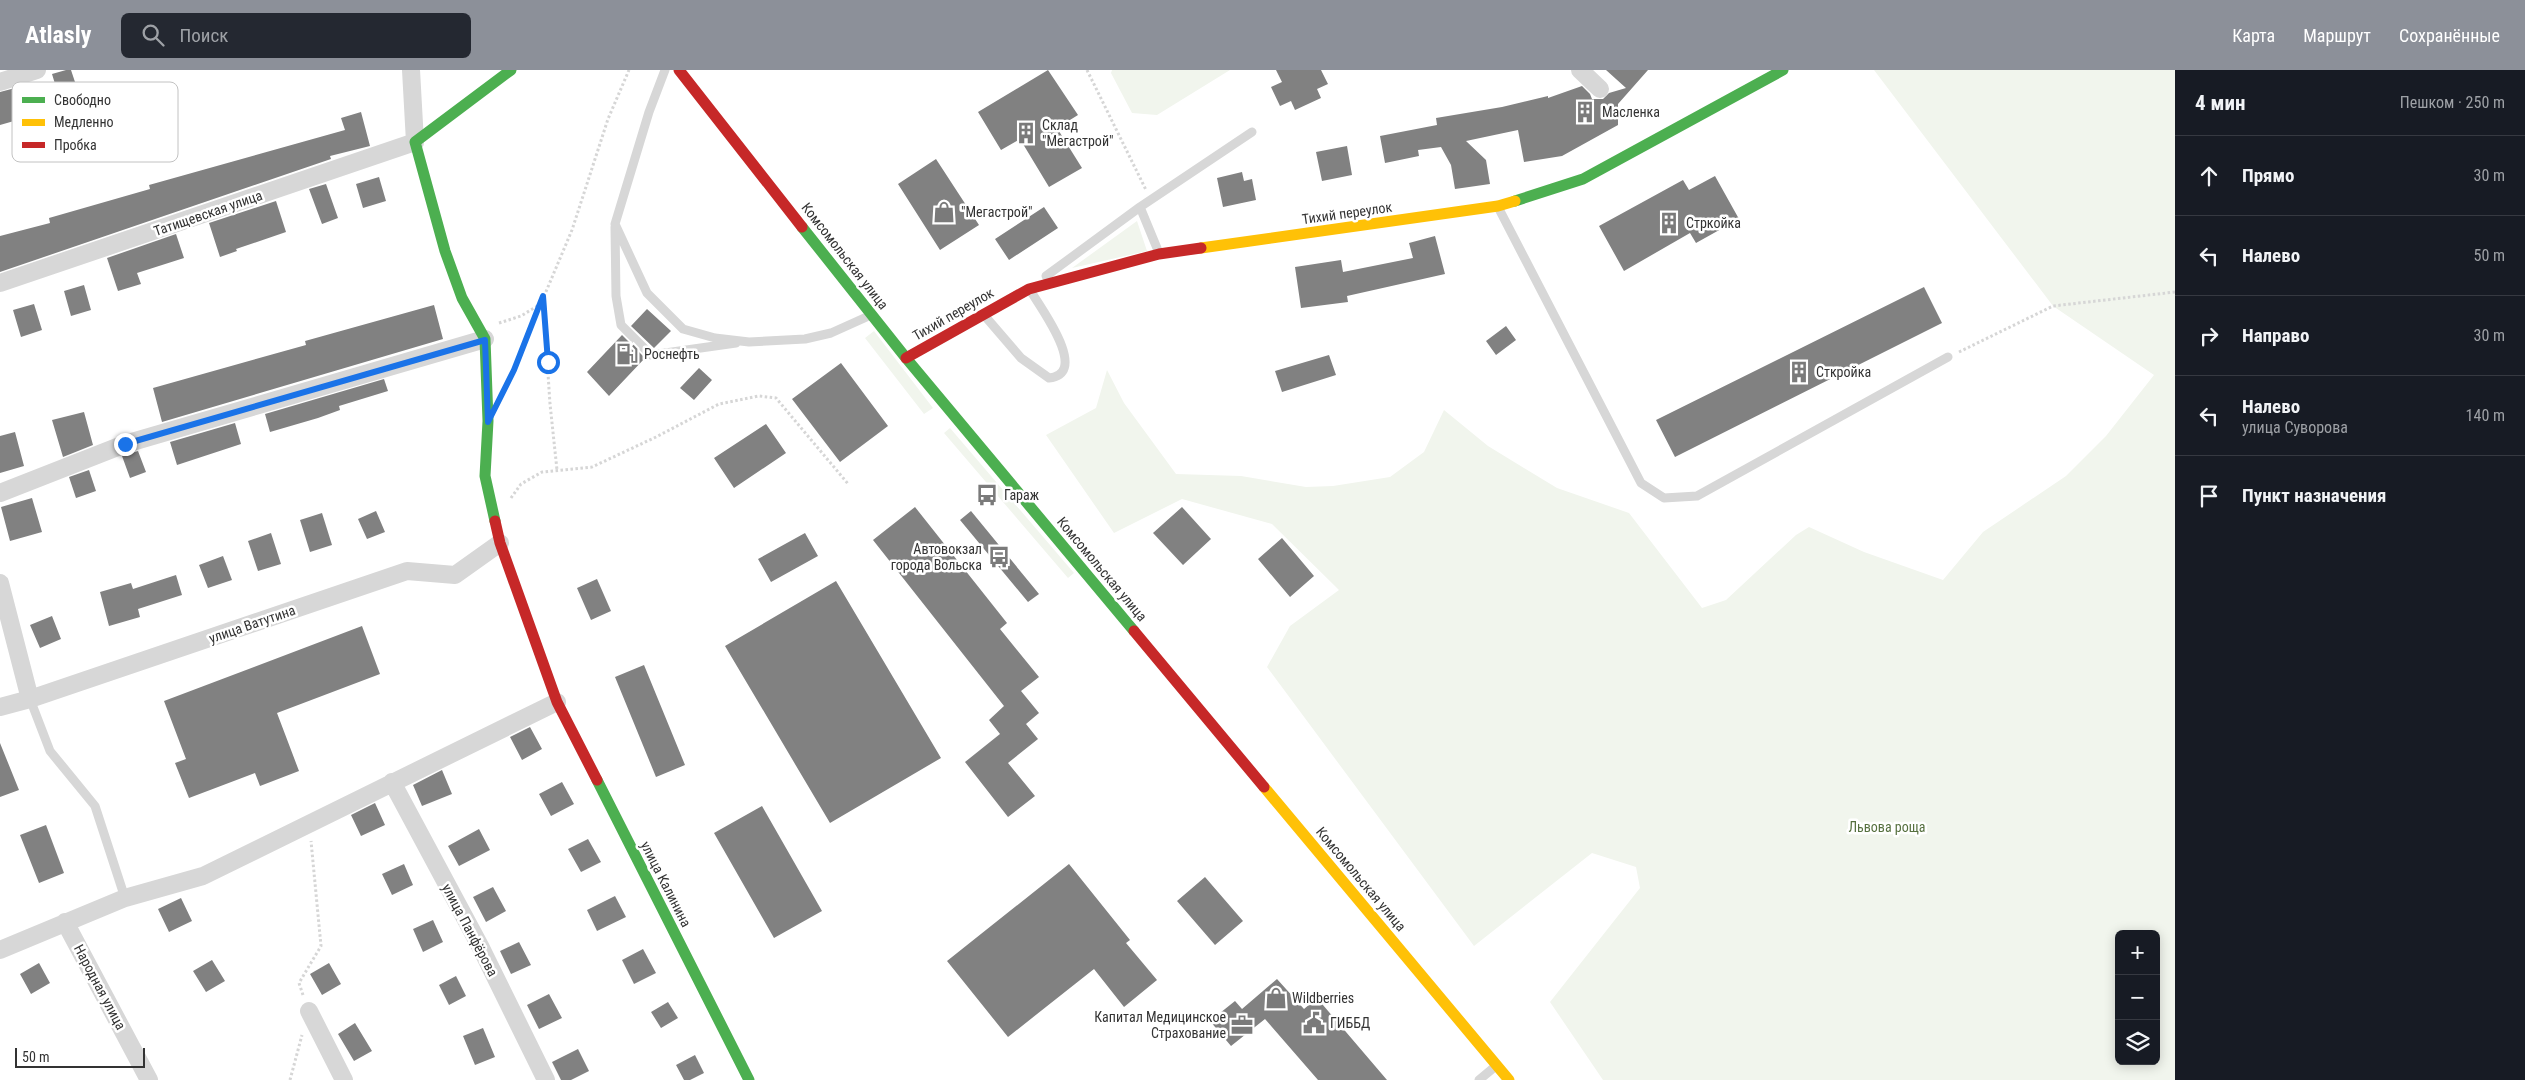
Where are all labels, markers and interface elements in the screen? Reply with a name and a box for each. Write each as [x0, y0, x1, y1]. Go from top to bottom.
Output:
search box [121, 13, 471, 58]
text: Atlasly [25, 21, 91, 49]
icon: search [139, 21, 167, 49]
text: Поиск [179, 24, 228, 47]
text: Карта [2232, 25, 2275, 46]
text: Маршрут [2303, 25, 2371, 46]
text: Сохранённые [2399, 25, 2500, 46]
legend [12, 82, 178, 162]
text: 4 мин [2195, 91, 2245, 115]
text: Свободно [54, 92, 111, 108]
text: Пешком · 250 m [2400, 93, 2505, 112]
building icon: Масленка [1572, 99, 1598, 125]
place label: Масленка [1602, 104, 1660, 120]
text: Медленно [54, 114, 114, 130]
place label: Склад "Мегастрой" [1042, 117, 1114, 149]
building icon: Склад "Мегастрой" [1013, 120, 1039, 146]
text: Пробка [54, 137, 97, 153]
icon: ahead [2195, 162, 2223, 190]
text: Прямо [2242, 164, 2295, 187]
text: 30 m [2473, 166, 2505, 185]
street label: Татищевская улица [152, 187, 264, 239]
shop icon: "Мегастрой" [931, 199, 957, 225]
street label: Тихий переулок [1301, 199, 1393, 227]
street label: Комсомольская улица [798, 200, 892, 312]
place label: "Мегастрой" [961, 204, 1033, 220]
building icon: Стркойка [1656, 210, 1682, 236]
place label: Стркойка [1686, 215, 1741, 231]
icon: left [2195, 242, 2223, 270]
text: Налево [2242, 244, 2300, 267]
text: 50 m [2473, 246, 2505, 265]
street label: Тихий переулок [910, 284, 997, 344]
icon: right [2195, 322, 2223, 350]
text: Направо [2242, 324, 2309, 347]
text: 30 m [2473, 326, 2505, 345]
fuel station icon: Роснефть [614, 341, 640, 367]
place label: Роснефть [644, 346, 700, 362]
route start [537, 351, 560, 374]
building icon: Сткройка [1786, 359, 1812, 385]
place label: Сткройка [1816, 364, 1871, 380]
text: Налево [2242, 395, 2300, 418]
icon: left [2195, 402, 2223, 430]
text: 140 m [2466, 406, 2505, 425]
text: улица Суворова [2242, 418, 2348, 437]
route end [114, 433, 137, 456]
bus stop icon: Гараж [974, 482, 1000, 508]
icon: arrive [2195, 482, 2223, 510]
text: Пункт назначения [2242, 484, 2386, 507]
place label: Гараж [1004, 487, 1039, 503]
street label: Комсомольская улица [1054, 514, 1150, 624]
place label: Автовокзал города Вольска [891, 541, 982, 573]
bus stop icon: Автовокзал города Вольска [986, 544, 1012, 570]
street label: улица Ватутина [207, 602, 297, 646]
park label: Львова роща [1848, 819, 1926, 835]
street label: Комсомольская улица [1313, 824, 1409, 934]
street label: улица Калинина [638, 838, 694, 930]
street label: улица Панфёрова [439, 881, 501, 979]
map controls [2115, 930, 2160, 1065]
button: + [2115, 930, 2160, 975]
street label: Народная улица [71, 942, 129, 1032]
button: − [2115, 975, 2160, 1020]
shop icon: Wildberries [1263, 985, 1289, 1011]
place label: Wildberries [1292, 990, 1354, 1006]
place label: Капитал Медицинское Страхование [1094, 1009, 1226, 1041]
public building icon: ГИББД [1301, 1010, 1327, 1036]
office icon: Капитал Медицинское Страхование [1229, 1012, 1255, 1038]
place label: ГИББД [1330, 1015, 1370, 1031]
button: layers [2115, 1020, 2160, 1065]
scale bar [15, 1045, 145, 1068]
text: 50 m [22, 1049, 50, 1065]

